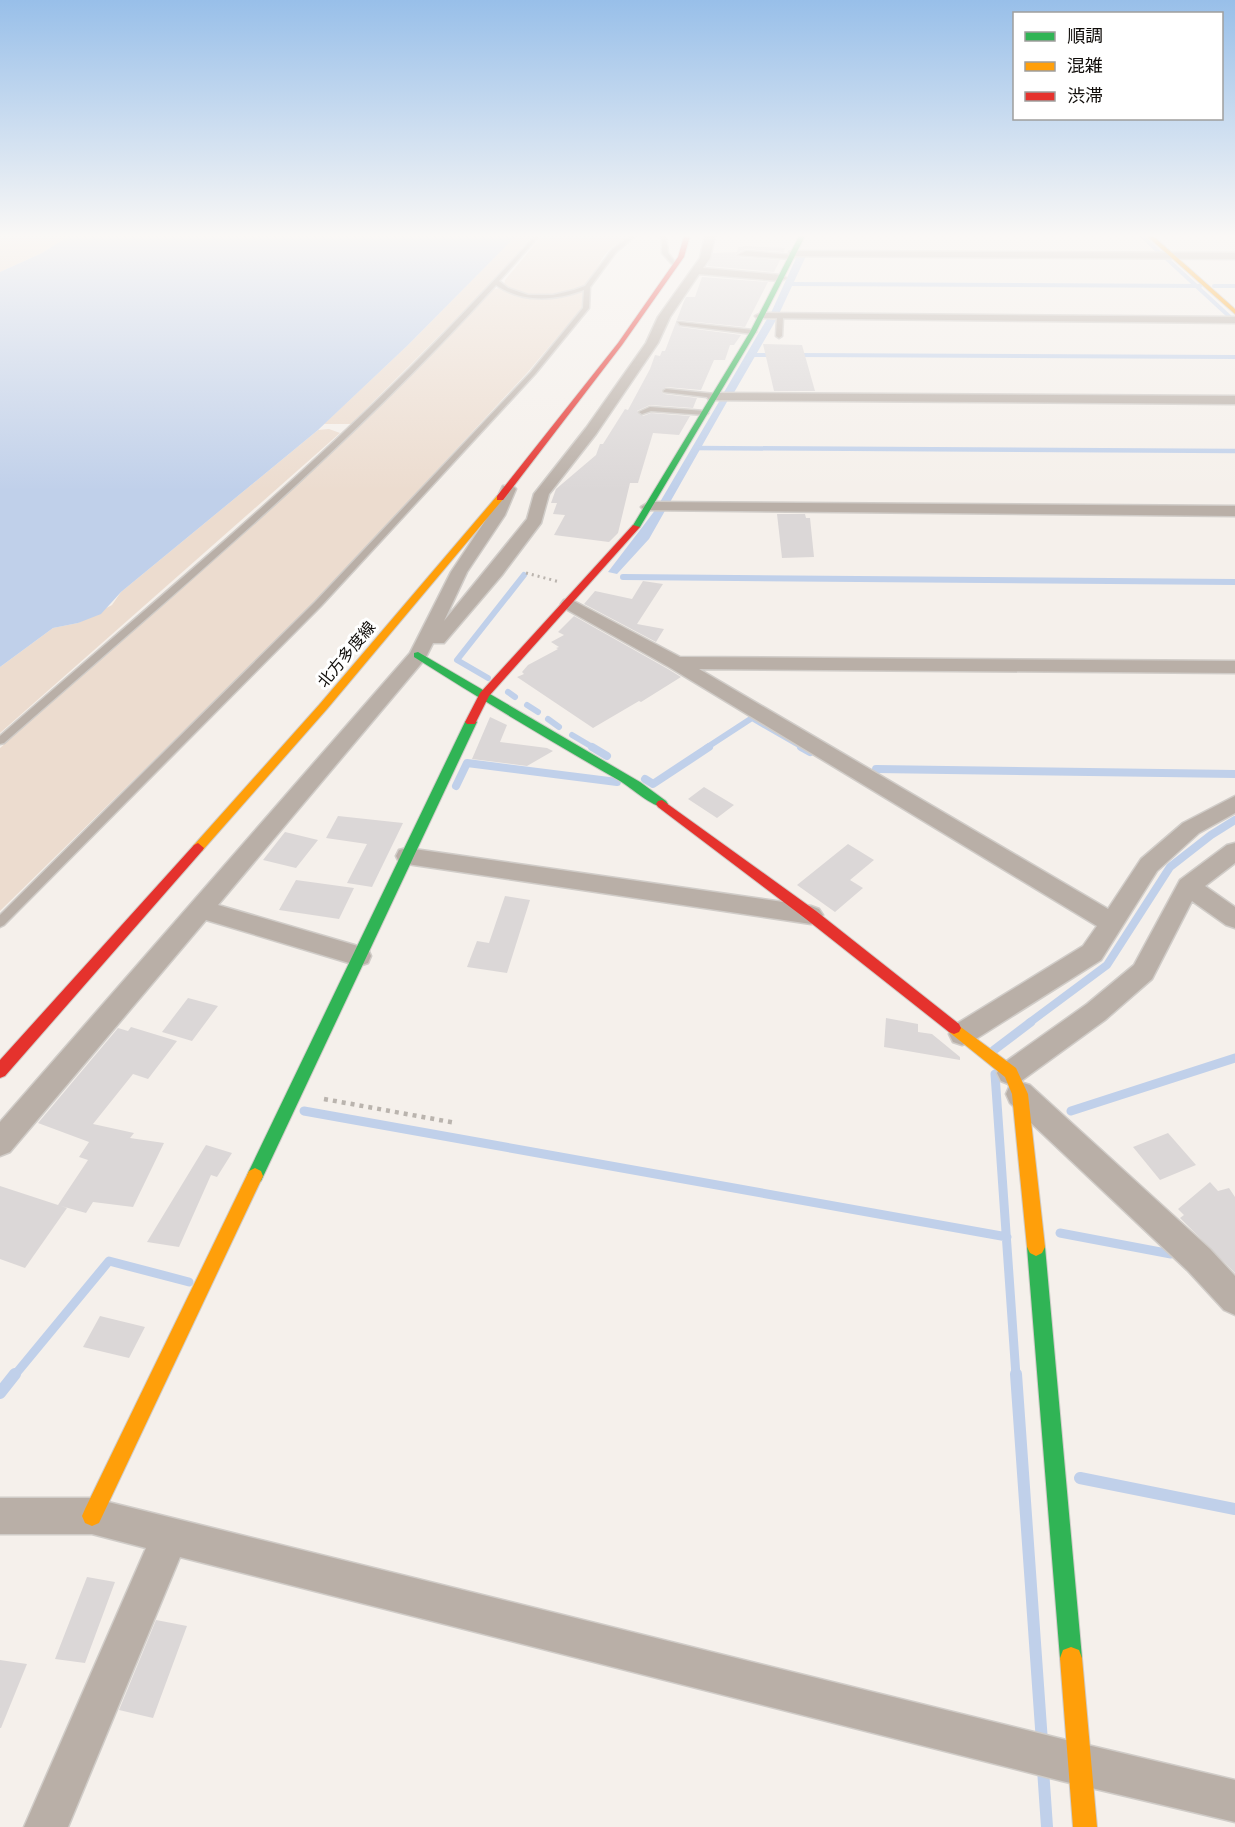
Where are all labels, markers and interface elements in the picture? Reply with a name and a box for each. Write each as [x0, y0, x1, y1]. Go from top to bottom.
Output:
legend [1013, 12, 1223, 120]
text: 順調 [1067, 24, 1103, 47]
text: 混雑 [1067, 54, 1103, 77]
text: 渋滞 [1067, 84, 1103, 107]
street label: 北方多度線 [313, 617, 379, 691]

